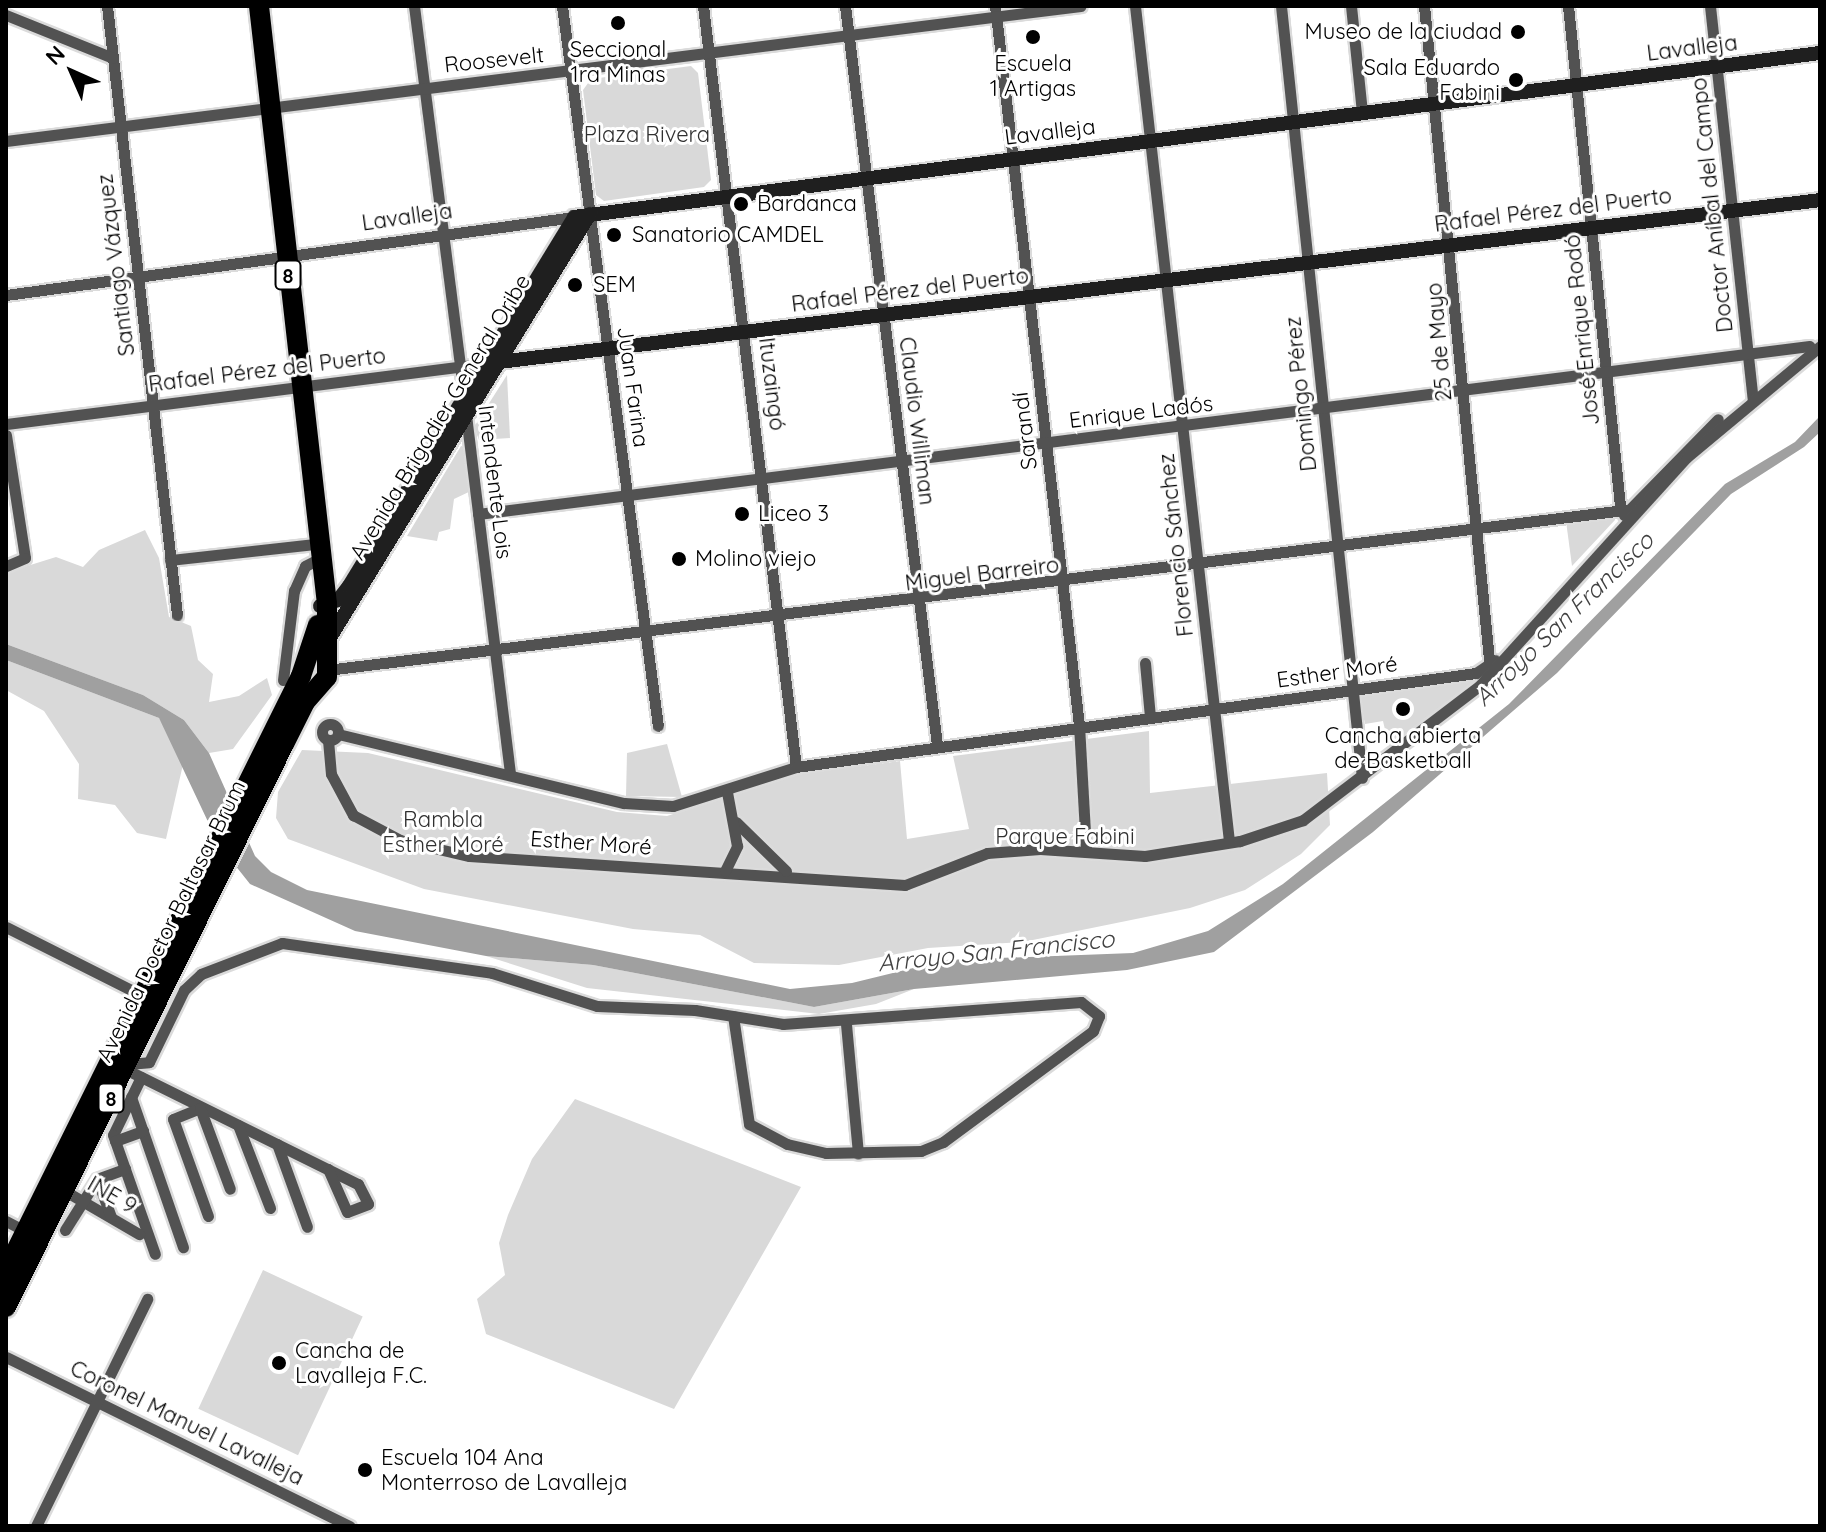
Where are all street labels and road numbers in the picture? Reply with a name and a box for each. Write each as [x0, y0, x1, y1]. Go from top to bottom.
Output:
street label: Lavalleja [1645, 29, 1739, 67]
street label: Roosevelt [443, 42, 545, 78]
street label: Doctor Aníbal del Campo [1685, 76, 1739, 334]
street label: Lavalleja [1003, 113, 1097, 151]
street label: Santiago Vázquez [92, 172, 140, 358]
street label: Rafael Pérez del Puerto [1433, 182, 1673, 238]
street label: Lavalleja [360, 198, 454, 236]
street label: José Enrique Rodó [1559, 233, 1605, 427]
road number: 8 [274, 259, 302, 291]
street label: Rafael Pérez del Puerto [790, 262, 1030, 318]
street label: Avenida Brigadier General Oribe [344, 269, 536, 565]
street label: 25 de Mayo [1421, 282, 1457, 402]
street label: Domingo Pérez [1280, 315, 1322, 473]
street label: Juan Farina [611, 325, 655, 449]
street label: Claudio Williman [894, 335, 940, 507]
street label: Ituzaingó [753, 336, 791, 432]
street label: Rafael Pérez del Puerto [147, 342, 387, 398]
street label: Enrique Ladós [1068, 390, 1214, 434]
street label: Sarandí [1007, 391, 1043, 471]
street label: Intendente Lois [472, 403, 518, 561]
street label: Florencio Sánchez [1153, 452, 1199, 638]
street label: Miguel Barreiro [903, 551, 1061, 597]
street label: Esther Moré [1275, 650, 1399, 694]
street label: Avenida Doctor Baltasar Brum [91, 776, 251, 1066]
street label: Esther Moré [529, 826, 653, 860]
road number: 8 [97, 1082, 125, 1114]
street label: INE 9 [83, 1170, 141, 1220]
street label: Coronel Manuel Lavalleja [66, 1355, 308, 1491]

